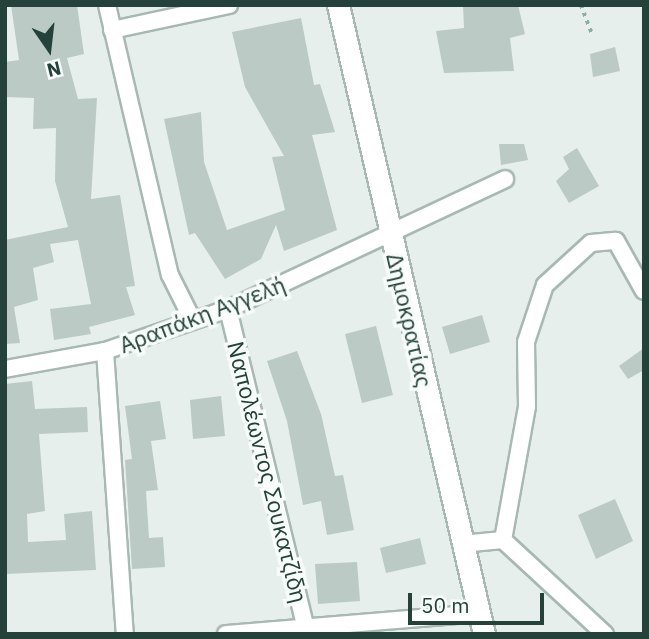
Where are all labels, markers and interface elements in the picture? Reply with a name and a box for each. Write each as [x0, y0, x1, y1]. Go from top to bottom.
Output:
north arrow [14, 14, 84, 84]
text: N [45, 56, 64, 83]
street label: Δημοκρατίας [381, 250, 439, 390]
street label: Αραπάκη Αγγελή [115, 270, 289, 358]
street label: Ναπολέωντος Σουκατζίδη [222, 338, 314, 606]
scale bar [411, 580, 548, 624]
text: 50 m [421, 591, 470, 619]

